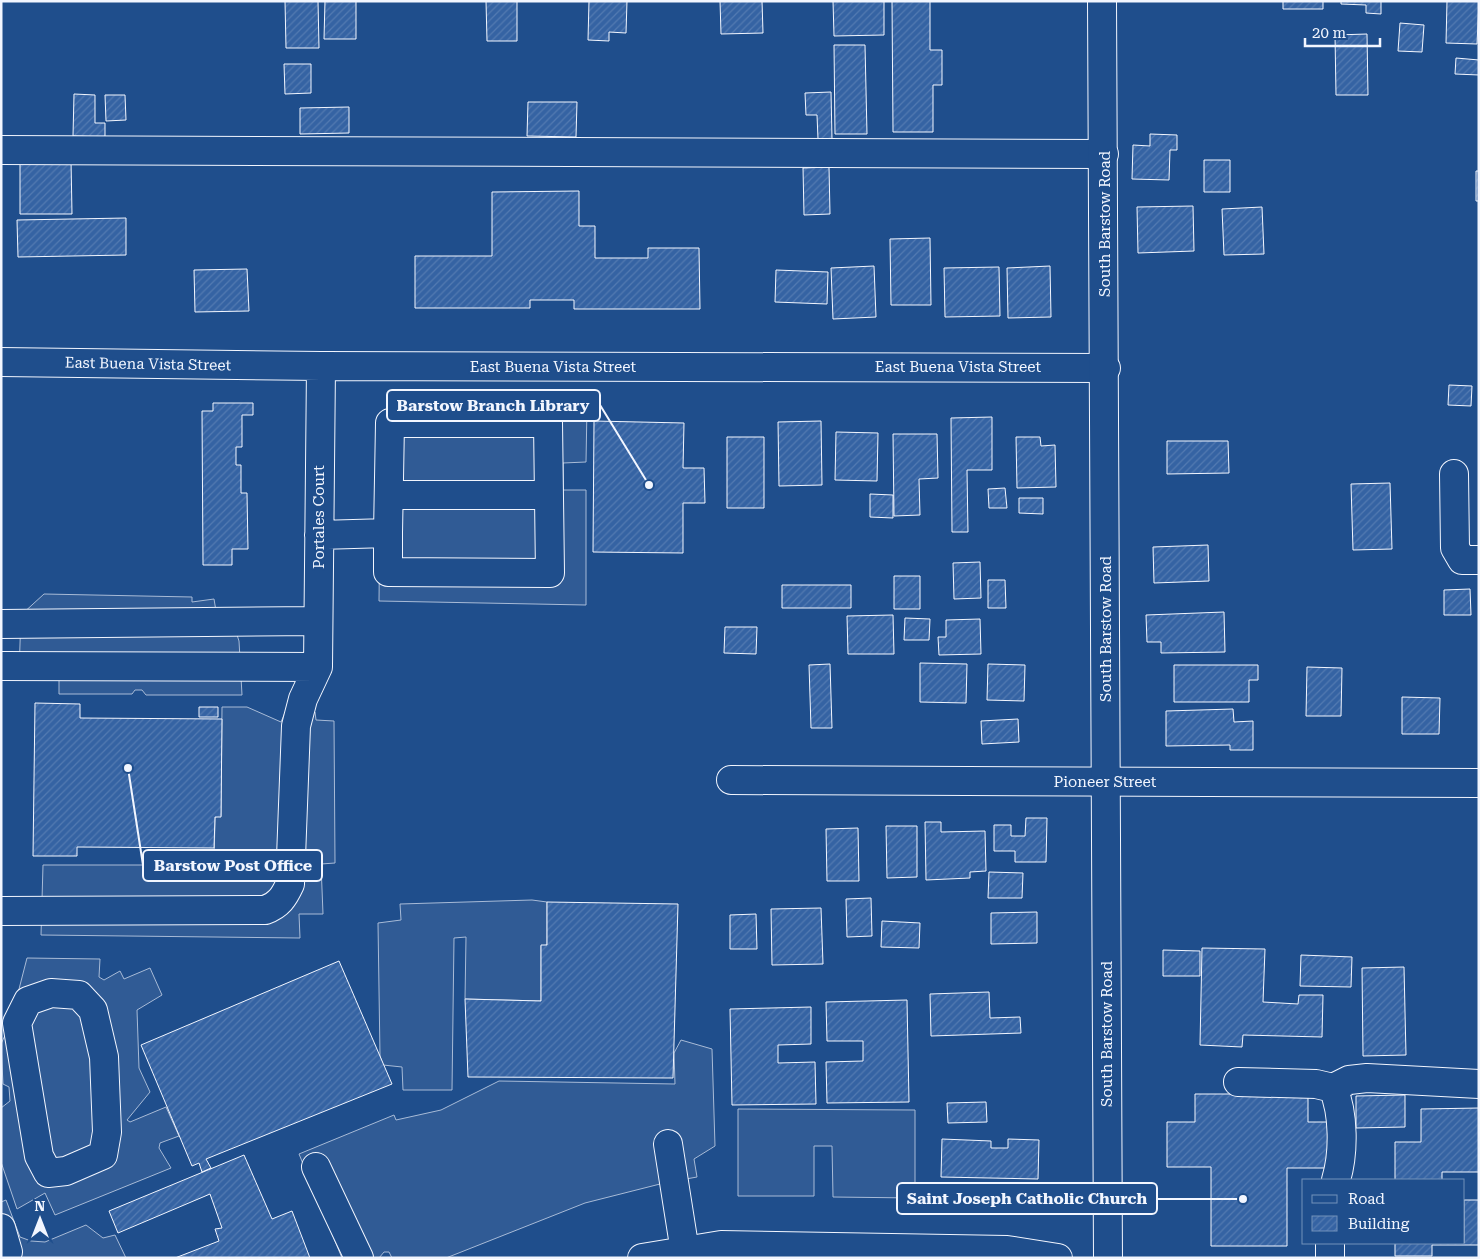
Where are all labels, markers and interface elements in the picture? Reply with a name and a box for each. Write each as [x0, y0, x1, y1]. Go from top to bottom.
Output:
scale bar [1305, 15, 1380, 47]
text: 20 m [1312, 24, 1347, 42]
street label: South Barstow Road [1096, 151, 1114, 297]
street label: East Buena Vista Street [65, 354, 232, 374]
street label: East Buena Vista Street [470, 358, 637, 376]
street label: East Buena Vista Street [875, 358, 1042, 376]
callout: Barstow Branch Library [387, 390, 600, 421]
text: Barstow Branch Library [397, 396, 590, 415]
street label: Portales Court [310, 465, 328, 569]
street label: South Barstow Road [1097, 556, 1115, 702]
street label: Pioneer Street [1054, 773, 1157, 791]
callout: Barstow Post Office [143, 850, 322, 881]
text: Barstow Post Office [154, 856, 312, 875]
street label: South Barstow Road [1098, 961, 1116, 1107]
legend [1302, 1179, 1465, 1244]
callout: Saint Joseph Catholic Church [897, 1183, 1157, 1214]
text: Saint Joseph Catholic Church [907, 1189, 1148, 1208]
text: Road [1348, 1190, 1385, 1208]
north arrow [15, 1194, 65, 1244]
text: N [35, 1198, 46, 1214]
text: Building [1348, 1215, 1410, 1233]

